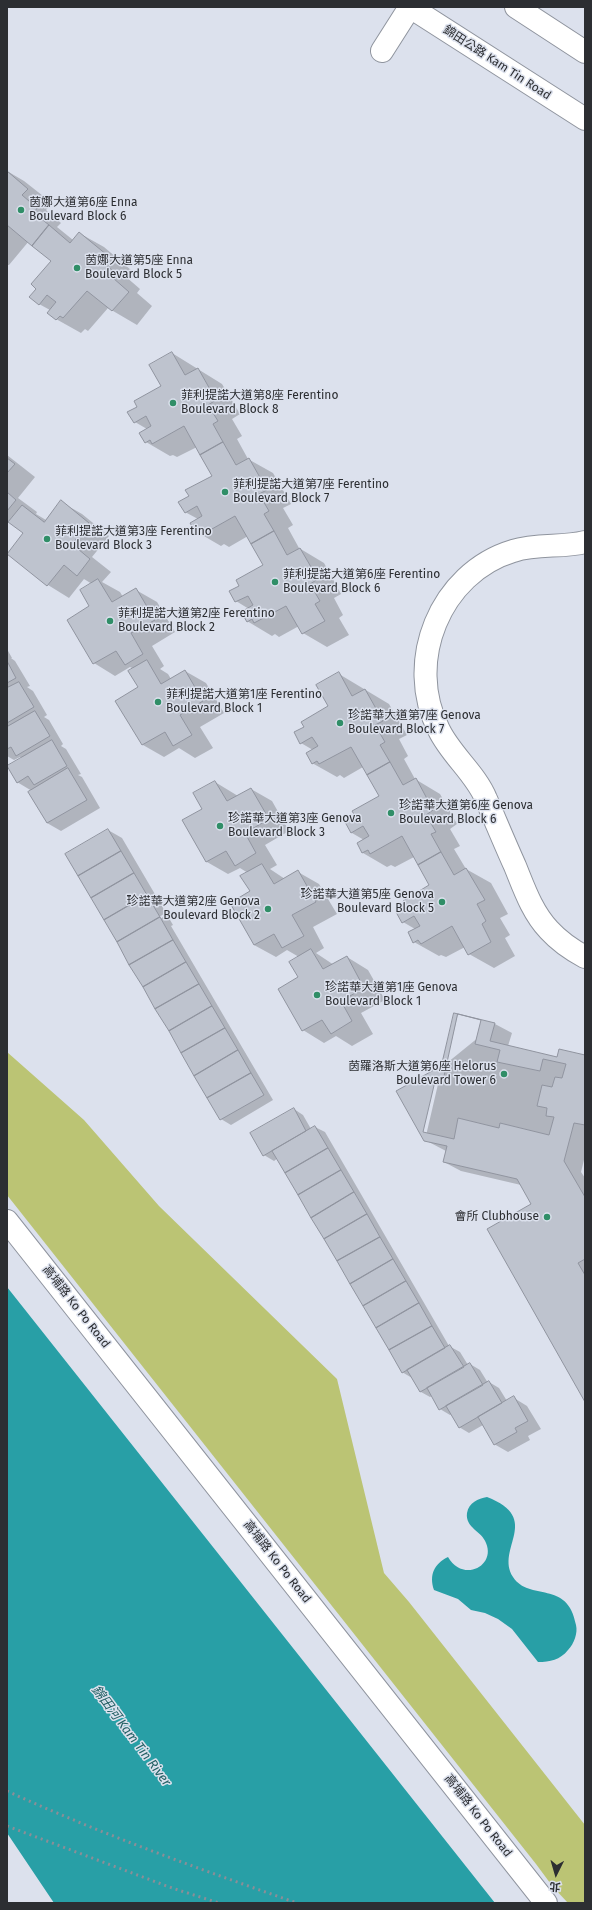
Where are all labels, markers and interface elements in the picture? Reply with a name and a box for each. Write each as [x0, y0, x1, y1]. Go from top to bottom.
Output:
street label: 錦田公路 Kam Tin Road [440, 23, 554, 103]
place label: 茵娜大道第6座 Enna Boulevard Block 6 [29, 196, 137, 224]
marker: 茵娜大道第6座 Enna Boulevard Block 6 [16, 205, 26, 215]
place label: 茵娜大道第5座 Enna Boulevard Block 5 [85, 254, 193, 282]
marker: 茵娜大道第5座 Enna Boulevard Block 5 [72, 263, 82, 273]
place label: 菲利提諾大道第8座 Ferentino Boulevard Block 8 [181, 389, 338, 417]
marker: 菲利提諾大道第8座 Ferentino Boulevard Block 8 [168, 398, 178, 408]
place label: 菲利提諾大道第7座 Ferentino Boulevard Block 7 [233, 478, 389, 506]
marker: 菲利提諾大道第7座 Ferentino Boulevard Block 7 [220, 487, 230, 497]
place label: 菲利提諾大道第3座 Ferentino Boulevard Block 3 [55, 525, 212, 553]
marker: 菲利提諾大道第3座 Ferentino Boulevard Block 3 [42, 534, 52, 544]
place label: 菲利提諾大道第6座 Ferentino Boulevard Block 6 [283, 568, 440, 596]
marker: 菲利提諾大道第6座 Ferentino Boulevard Block 6 [270, 577, 280, 587]
place label: 菲利提諾大道第2座 Ferentino Boulevard Block 2 [118, 607, 275, 635]
marker: 菲利提諾大道第2座 Ferentino Boulevard Block 2 [105, 616, 115, 626]
place label: 菲利提諾大道第1座 Ferentino Boulevard Block 1 [166, 688, 322, 716]
marker: 菲利提諾大道第1座 Ferentino Boulevard Block 1 [153, 697, 163, 707]
place label: 珍諾華大道第7座 Genova Boulevard Block 7 [348, 709, 481, 737]
marker: 珍諾華大道第7座 Genova Boulevard Block 7 [335, 718, 345, 728]
place label: 珍諾華大道第6座 Genova Boulevard Block 6 [399, 799, 533, 827]
marker: 珍諾華大道第6座 Genova Boulevard Block 6 [386, 808, 396, 818]
place label: 珍諾華大道第3座 Genova Boulevard Block 3 [228, 812, 362, 840]
marker: 珍諾華大道第3座 Genova Boulevard Block 3 [215, 821, 225, 831]
place label: 珍諾華大道第5座 Genova Boulevard Block 5 [300, 888, 434, 916]
place label: 珍諾華大道第2座 Genova Boulevard Block 2 [127, 895, 260, 923]
marker: 珍諾華大道第5座 Genova Boulevard Block 5 [437, 897, 447, 907]
marker: 珍諾華大道第2座 Genova Boulevard Block 2 [263, 904, 273, 914]
place label: 珍諾華大道第1座 Genova Boulevard Block 1 [325, 981, 458, 1009]
marker: 珍諾華大道第1座 Genova Boulevard Block 1 [312, 990, 322, 1000]
place label: 茵羅洛斯大道第6座 Helorus Boulevard Tower 6 [348, 1060, 496, 1088]
marker: 茵羅洛斯大道第6座 Helorus Boulevard Tower 6 [499, 1069, 509, 1079]
place label: 會所 Clubhouse [454, 1210, 539, 1224]
marker: 會所 Clubhouse [542, 1212, 552, 1222]
street label: 高埔路 Ko Po Road [39, 1263, 113, 1351]
street label: 高埔路 Ko Po Road [240, 1518, 314, 1606]
water label: 錦田河 Kam Tin River [88, 1683, 174, 1789]
street label: 高埔路 Ko Po Road [441, 1772, 515, 1860]
north arrow [536, 1854, 576, 1894]
text: 北 [549, 1879, 561, 1893]

